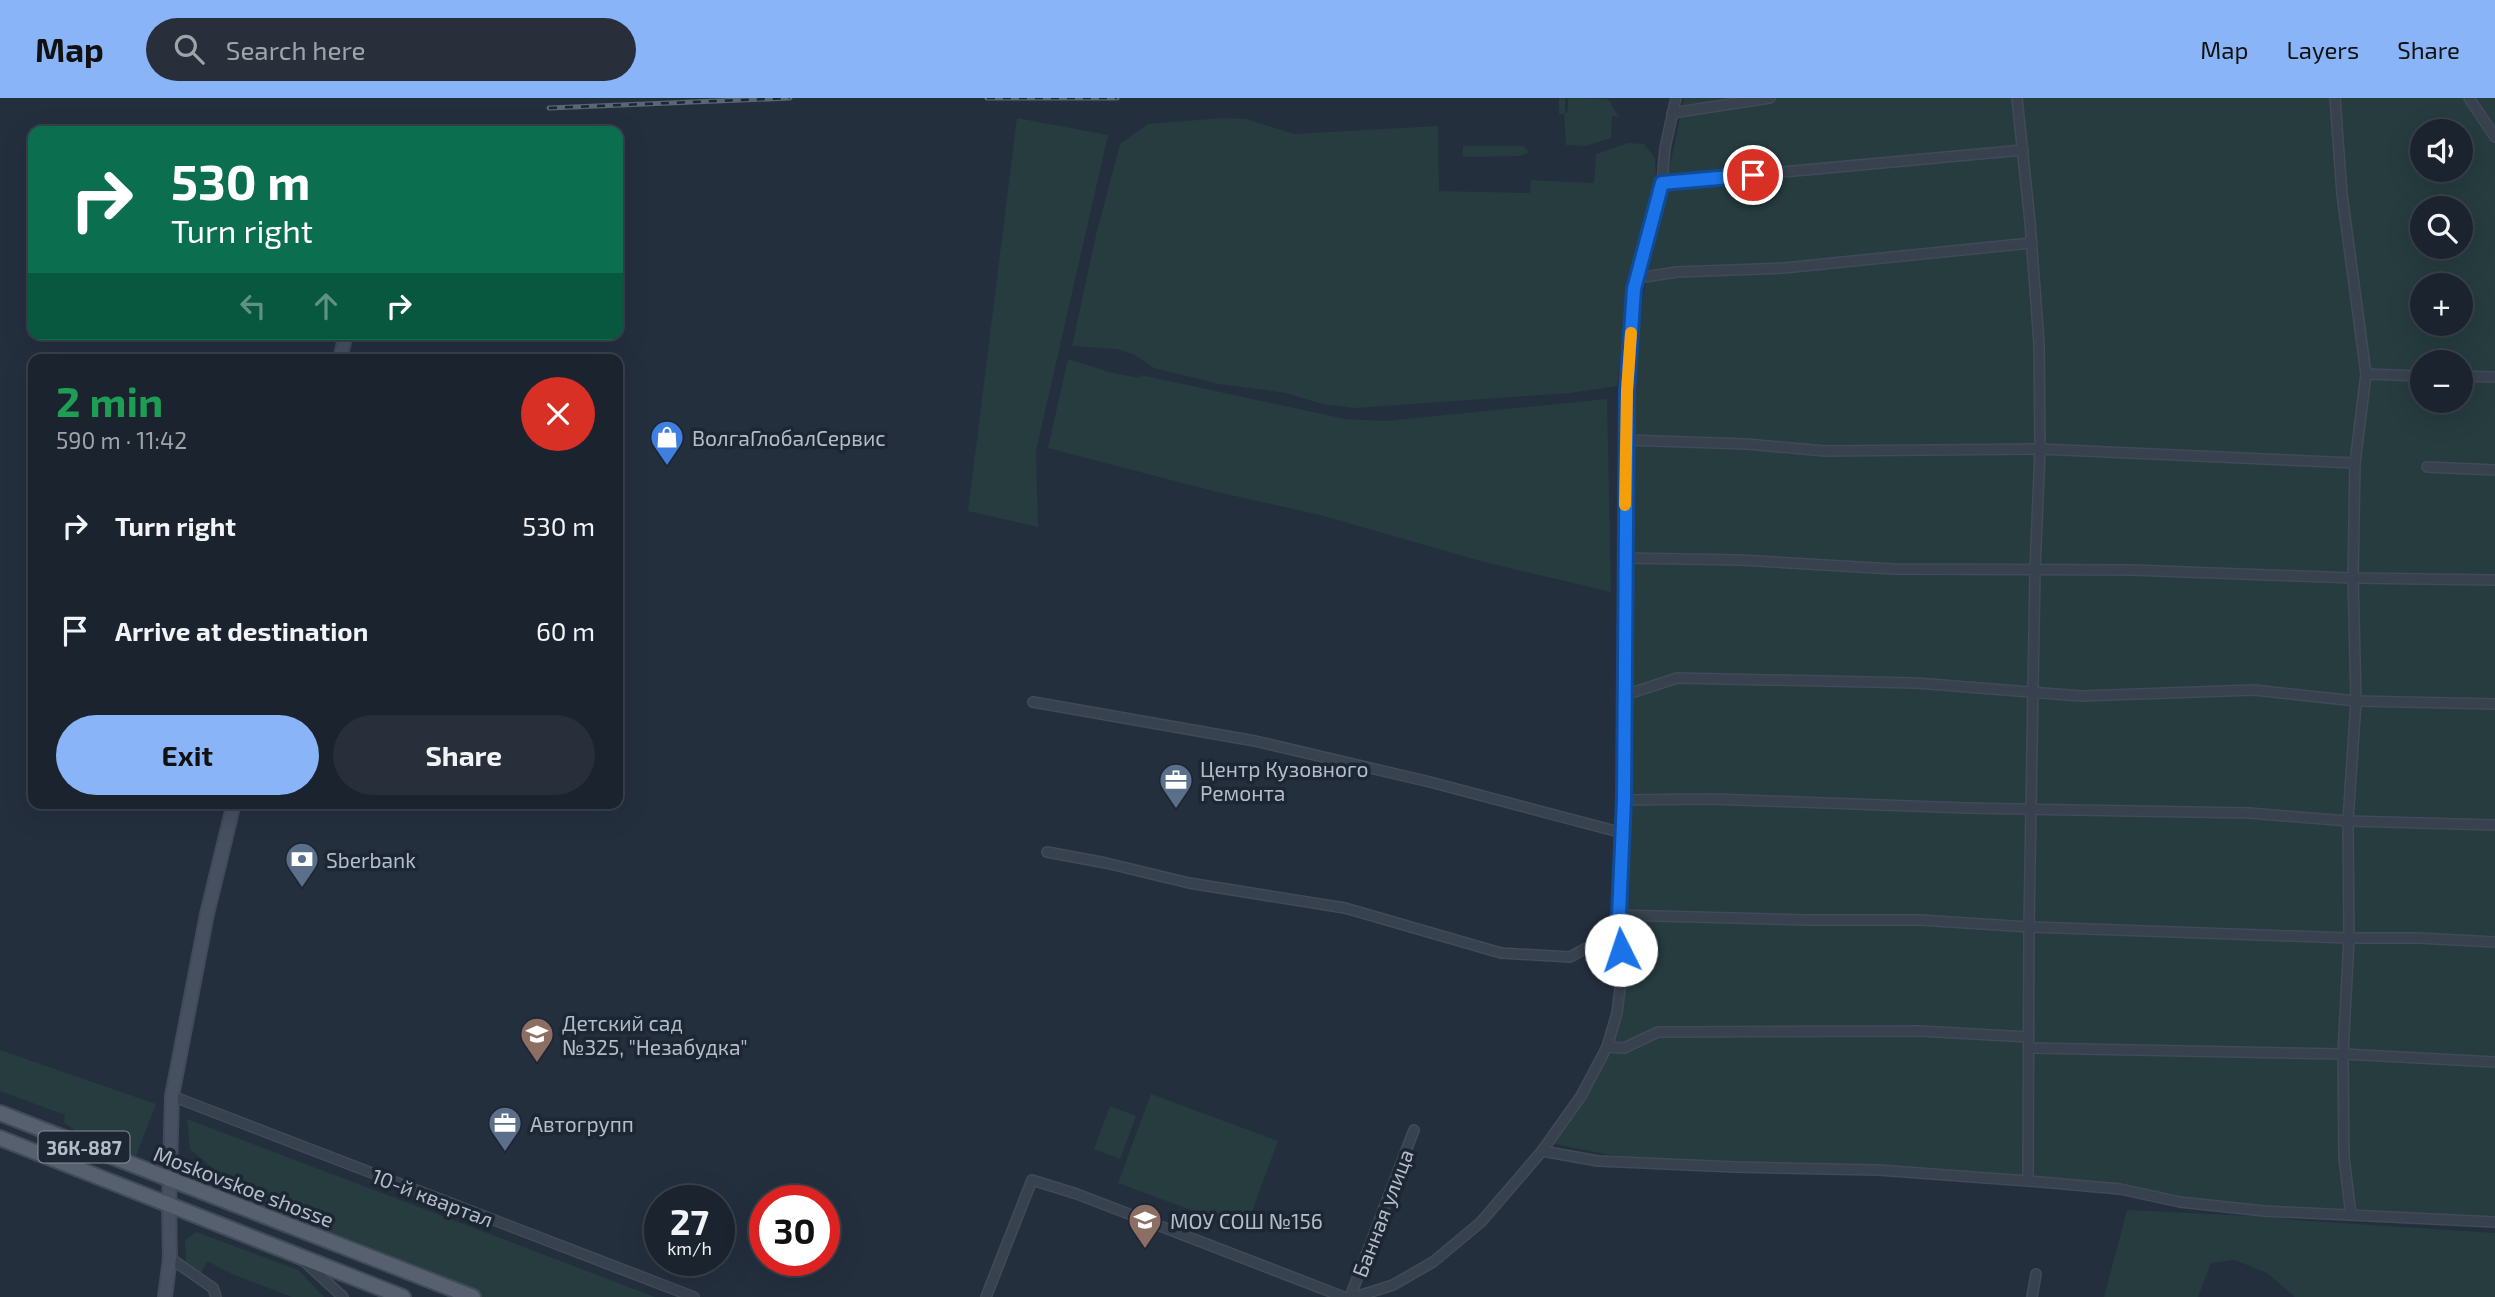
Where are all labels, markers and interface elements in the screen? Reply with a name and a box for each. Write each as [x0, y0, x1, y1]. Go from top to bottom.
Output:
search box [146, 18, 636, 81]
text: Map [35, 29, 104, 69]
icon: search [170, 30, 208, 68]
text: Search here [226, 34, 365, 65]
text: Map [2200, 35, 2248, 64]
text: Layers [2286, 35, 2359, 64]
text: Share [2397, 35, 2460, 64]
map controls [2410, 119, 2473, 413]
button: sound [2410, 119, 2473, 182]
pin [1723, 145, 1783, 205]
text: 530 m [171, 151, 311, 210]
icon: right [56, 154, 147, 245]
icon: arrive [1734, 156, 1772, 194]
button: search [2410, 196, 2473, 259]
text: Turn right [171, 211, 313, 249]
button: + [2410, 273, 2473, 336]
icon: left [234, 287, 272, 325]
icon: ahead [307, 287, 345, 325]
icon: right [380, 287, 418, 325]
button: − [2410, 350, 2473, 413]
text: 2 min [56, 375, 163, 425]
button: close [521, 377, 595, 451]
shop icon: ВолгаГлобалСервис [648, 418, 686, 467]
place label: ВолгаГлобалСервис [692, 425, 886, 450]
text: 590 m · 11:42 [56, 426, 187, 454]
icon: right [56, 507, 94, 545]
text: Turn right [115, 510, 236, 541]
text: 530 m [522, 510, 595, 541]
icon: arrive [56, 612, 94, 650]
text: Arrive at destination [115, 615, 368, 646]
text: 60 m [536, 615, 595, 646]
button: Exit [56, 715, 319, 795]
button: Share [333, 715, 595, 795]
place label: Центр Кузовного Ремонта [1200, 756, 1369, 805]
office icon: Центр Кузовного Ремонта [1157, 761, 1195, 810]
bank icon: Sberbank [283, 840, 321, 889]
place label: Sberbank [326, 847, 416, 872]
position arrow [1584, 913, 1658, 987]
place label: Детский сад №325, "Незабудка" [562, 1010, 748, 1060]
school or university icon: Детский сад №325, "Незабудка" [518, 1015, 556, 1064]
office icon: Автогрупп [486, 1104, 524, 1153]
place label: Автогрупп [530, 1111, 634, 1137]
road number: 36К-887 [38, 1132, 130, 1162]
street label: Moskovskoe shosse [151, 1140, 337, 1232]
street label: Банная улица [1346, 1146, 1419, 1281]
street label: 10-й квартал [369, 1162, 497, 1232]
speed limit sign: 30 [749, 1185, 840, 1276]
text: 27 [670, 1200, 709, 1242]
school or university icon: МОУ СОШ №156 [1126, 1201, 1164, 1250]
place label: МОУ СОШ №156 [1170, 1208, 1323, 1233]
text: km/h [667, 1237, 712, 1259]

